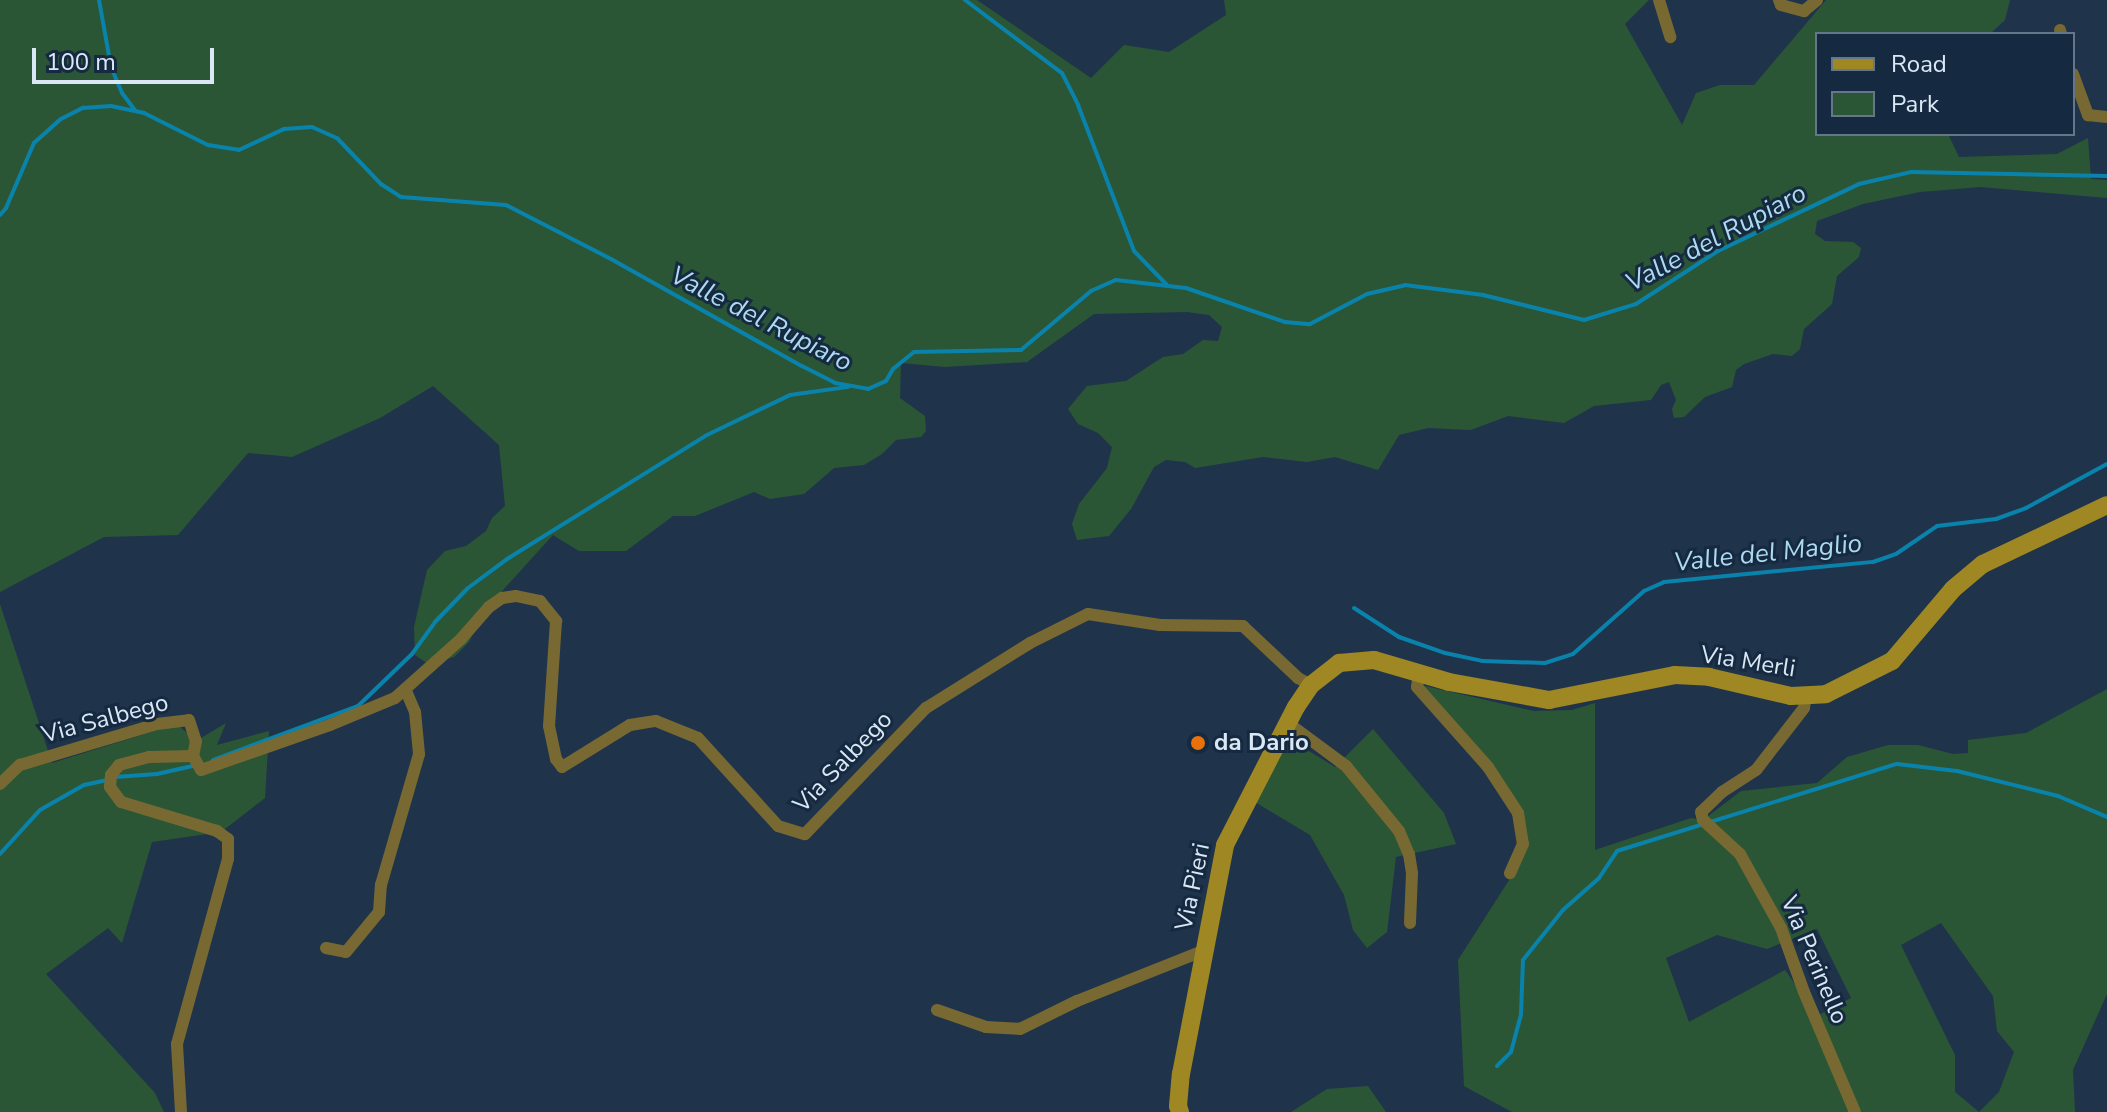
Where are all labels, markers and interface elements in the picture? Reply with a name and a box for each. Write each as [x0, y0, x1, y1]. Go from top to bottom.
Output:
scale bar [36, 32, 218, 82]
legend [1815, 32, 2075, 136]
text: 100 m [46, 46, 116, 78]
text: Road [1891, 48, 1947, 80]
text: Park [1891, 88, 1939, 120]
water label: Valle del Rupiaro [1620, 177, 1812, 299]
water label: Valle del Rupiaro [665, 260, 857, 378]
water label: Valle del Maglio [1672, 528, 1864, 578]
street label: Via Merli [1699, 640, 1797, 684]
street label: Via Salbego [39, 688, 171, 750]
street label: Via Salbego [788, 705, 898, 819]
place label: da Dario [1214, 729, 1309, 757]
marker: da Dario [1189, 734, 1207, 752]
street label: Via Pieri [1170, 841, 1216, 933]
street label: Via Perinello [1774, 892, 1854, 1028]

